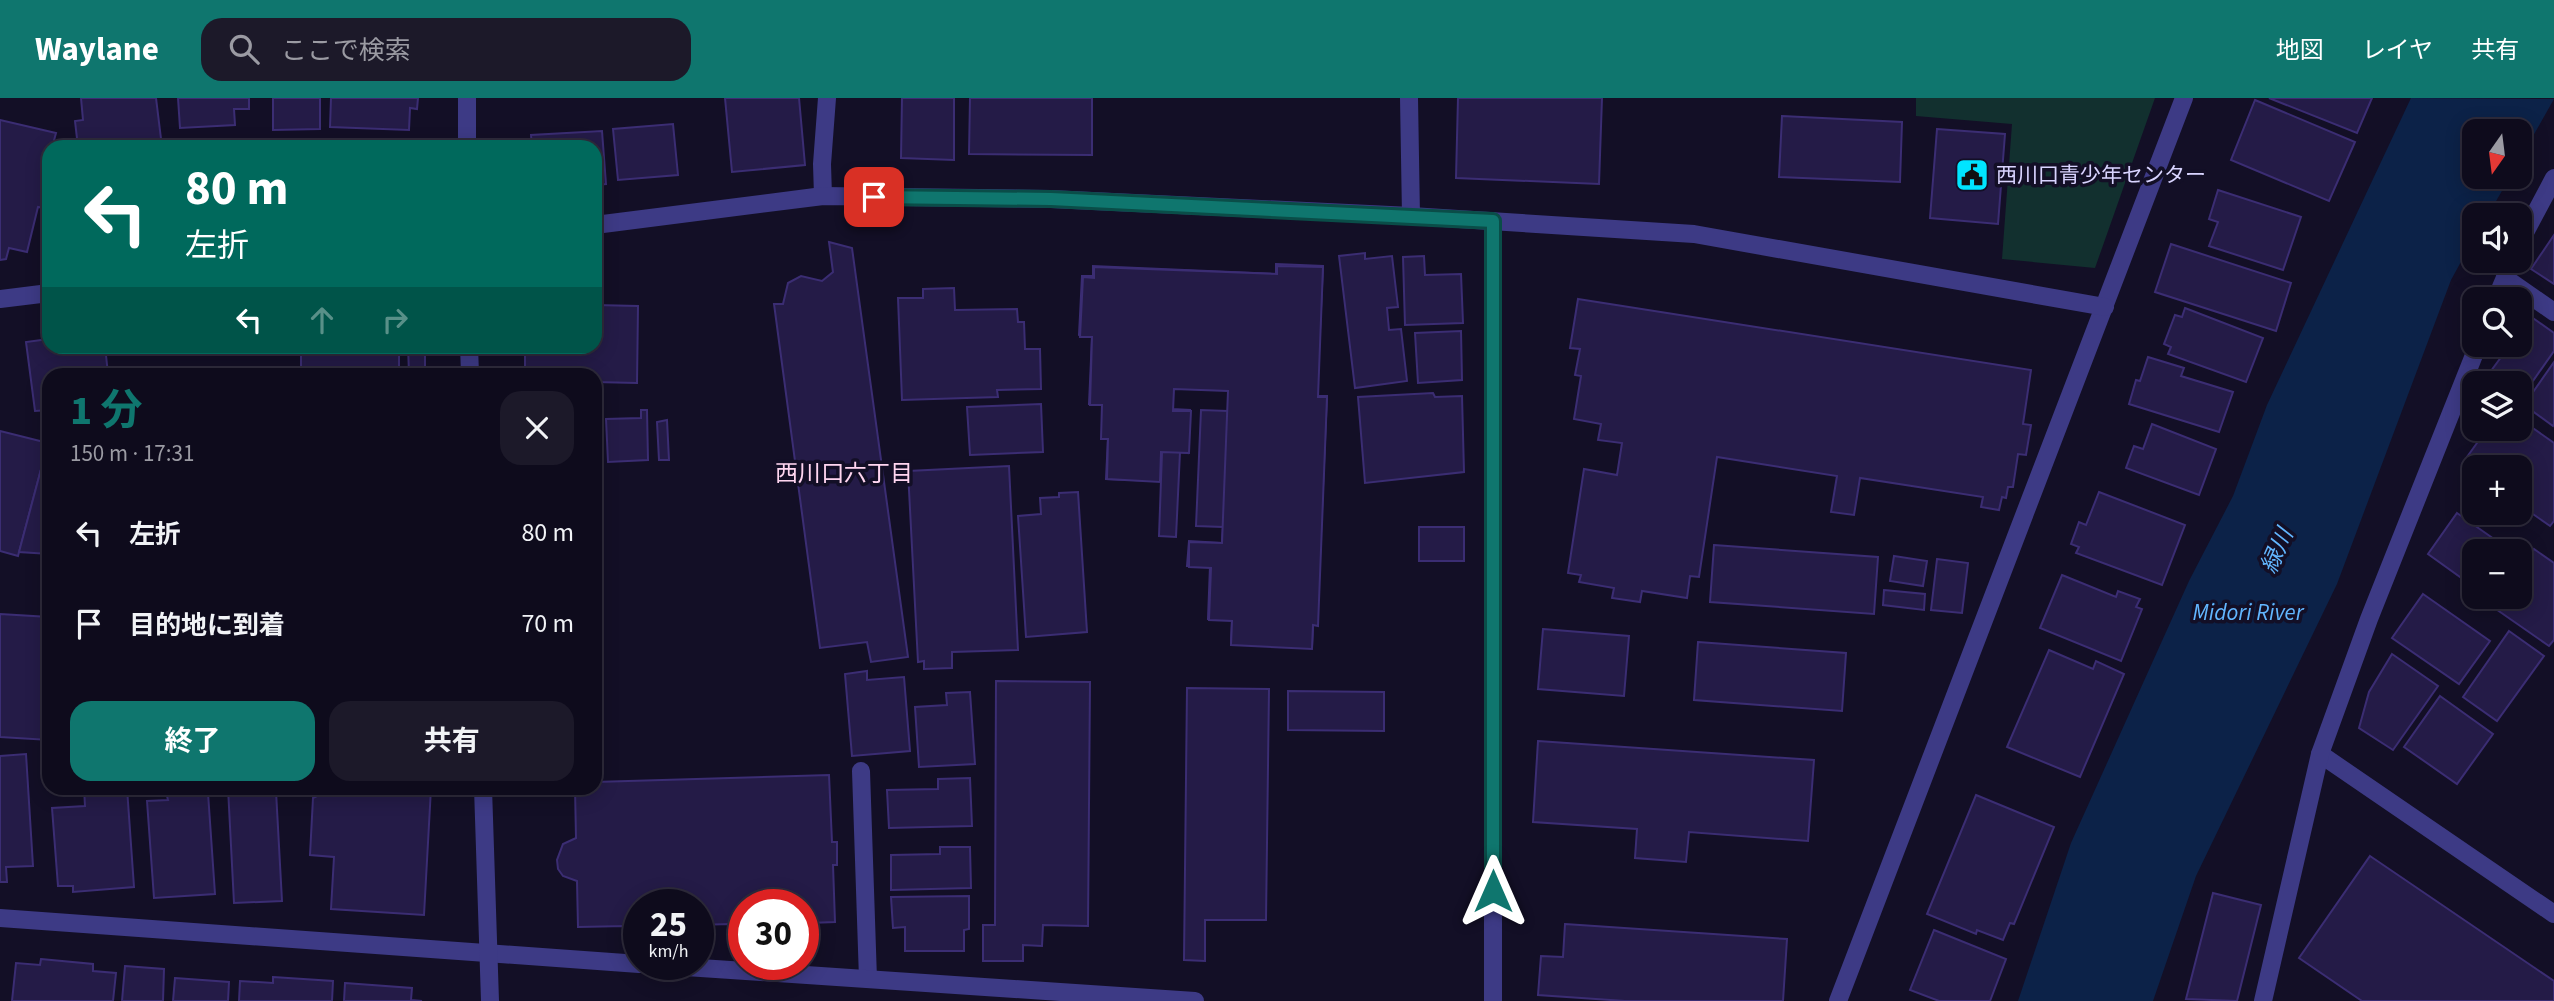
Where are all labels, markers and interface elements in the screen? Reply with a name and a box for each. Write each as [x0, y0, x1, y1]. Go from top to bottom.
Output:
search box [201, 18, 691, 81]
text: Waylane [35, 26, 159, 73]
icon: search [225, 30, 263, 68]
text: ここで検索 [281, 32, 411, 69]
text: 地図 [2276, 33, 2324, 68]
text: レイヤ [2362, 33, 2433, 68]
text: 共有 [2471, 33, 2519, 68]
north arrow [2462, 119, 2532, 189]
map controls [2462, 119, 2532, 609]
text: 80 m [185, 154, 289, 224]
public building icon: 西川口青少年センター [1953, 156, 1991, 194]
place label: 西川口青少年センター [1996, 160, 2206, 190]
pin [844, 167, 904, 227]
icon: left [70, 168, 161, 259]
icon: arrive [855, 178, 893, 216]
button: sound [2462, 203, 2532, 273]
text: 左折 [185, 223, 249, 269]
button: search [2462, 287, 2532, 357]
icon: left [230, 301, 268, 339]
icon: ahead [303, 301, 341, 339]
icon: right [376, 301, 414, 339]
button: layers [2462, 371, 2532, 441]
text: 1 分 [70, 381, 143, 441]
button: close [500, 391, 574, 465]
text: 150 m · 17:31 [70, 437, 194, 470]
button: + [2462, 455, 2532, 525]
district label: 西川口六丁目 [775, 457, 913, 490]
icon: left [70, 514, 108, 552]
text: 80 m [521, 514, 574, 551]
text: 左折 [129, 516, 181, 553]
water label: 緑川 [2253, 521, 2303, 579]
button: − [2462, 539, 2532, 609]
water label: Midori River [2192, 596, 2305, 629]
icon: arrive [70, 605, 108, 643]
text: 70 m [521, 605, 574, 642]
text: 目的地に到着 [129, 607, 285, 644]
button: 終了 [70, 701, 315, 781]
button: 共有 [329, 701, 574, 781]
position arrow [1456, 854, 1530, 928]
speed limit sign: 30 [728, 889, 819, 980]
text: 25 [650, 900, 687, 950]
text: km/h [649, 939, 688, 964]

